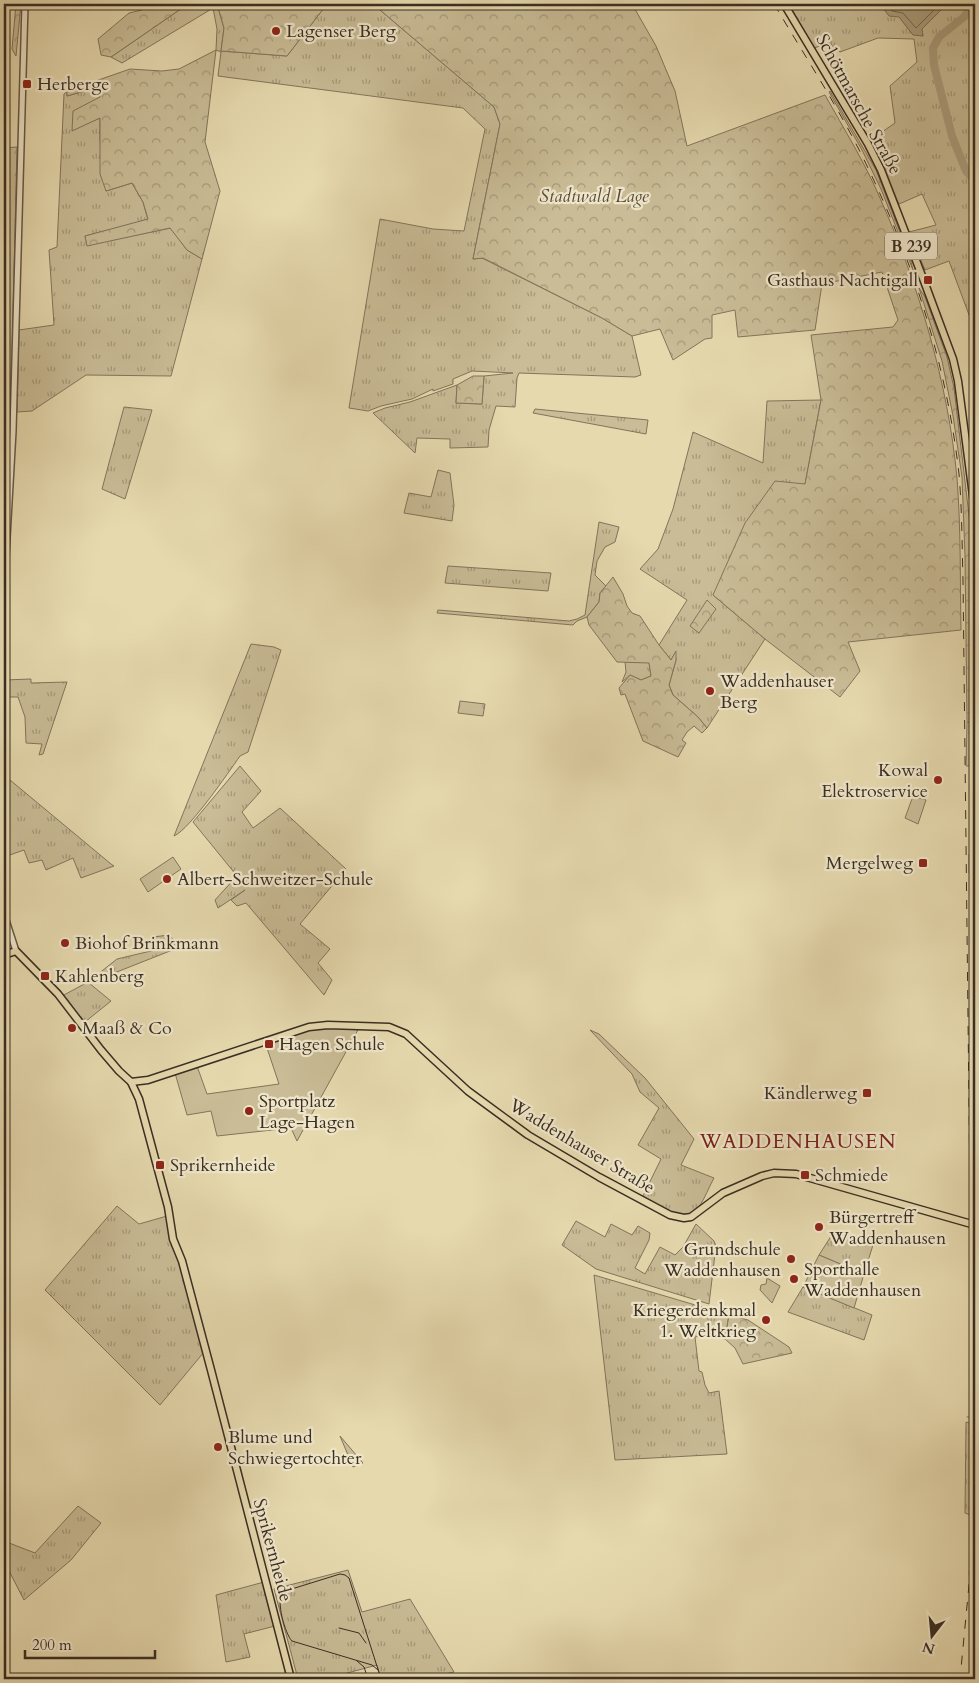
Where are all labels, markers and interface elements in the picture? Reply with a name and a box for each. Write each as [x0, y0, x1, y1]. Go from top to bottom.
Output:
place label: Lagenser Berg [286, 19, 397, 44]
marker: Lagenser Berg [270, 25, 282, 37]
street label: Schötmarsche Straße [810, 29, 908, 179]
place label: Herberge [37, 72, 109, 97]
marker: Herberge [21, 78, 33, 90]
park label: Stadtwald Lage [539, 184, 650, 209]
road number: B 239 [885, 232, 937, 260]
place label: Gasthaus Nachtigall [767, 268, 918, 293]
marker: Gasthaus Nachtigall [922, 274, 934, 286]
place label: Waddenhauser Berg [719, 669, 834, 715]
marker: Waddenhauser Berg [704, 685, 716, 697]
place label: Kowal Elektroservice [821, 758, 928, 804]
marker: Kowal Elektroservice [932, 774, 944, 786]
place label: Mergelweg [826, 851, 914, 876]
marker: Mergelweg [917, 857, 929, 869]
place label: Albert-Schweitzer-Schule [177, 867, 374, 892]
marker: Albert-Schweitzer-Schule [161, 873, 173, 885]
place label: Biohof Brinkmann [75, 931, 220, 956]
marker: Biohof Brinkmann [59, 937, 71, 949]
place label: Kahlenberg [55, 964, 144, 989]
marker: Kahlenberg [39, 970, 51, 982]
place label: Maaß & Co [82, 1016, 172, 1041]
marker: Maaß & Co [66, 1022, 78, 1034]
place label: Hagen Schule [279, 1032, 385, 1057]
marker: Hagen Schule [263, 1038, 275, 1050]
place label: Kändlerweg [764, 1081, 858, 1106]
marker: Kändlerweg [861, 1087, 873, 1099]
place label: Sportplatz Lage-Hagen [259, 1089, 356, 1135]
street label: Waddenhauser Straße [503, 1092, 659, 1200]
marker: Sportplatz Lage-Hagen [243, 1105, 255, 1117]
district label: WADDENHAUSEN [699, 1128, 896, 1155]
place label: Sprikernheide [170, 1153, 276, 1178]
marker: Sprikernheide [154, 1159, 166, 1171]
place label: Schmiede [815, 1163, 888, 1188]
marker: Schmiede [799, 1169, 811, 1181]
place label: Bürgertreff Waddenhausen [828, 1205, 947, 1251]
marker: Bürgertreff Waddenhausen [813, 1221, 825, 1233]
place label: Grundschule Waddenhausen [663, 1237, 782, 1283]
marker: Grundschule Waddenhausen [785, 1253, 797, 1265]
place label: Sporthalle Waddenhausen [803, 1257, 922, 1303]
marker: Sporthalle Waddenhausen [788, 1273, 800, 1285]
place label: Kriegerdenkmal 1. Weltkrieg [633, 1298, 757, 1344]
marker: Kriegerdenkmal 1. Weltkrieg [760, 1314, 772, 1326]
place label: Blume und Schwiegertochter [228, 1425, 362, 1471]
marker: Blume und Schwiegertochter [212, 1441, 224, 1453]
street label: Sprikernheide [247, 1496, 298, 1604]
north arrow [906, 1610, 956, 1660]
scale bar [25, 1628, 155, 1660]
text: 200 m [32, 1635, 72, 1655]
text: N [920, 1637, 937, 1659]

